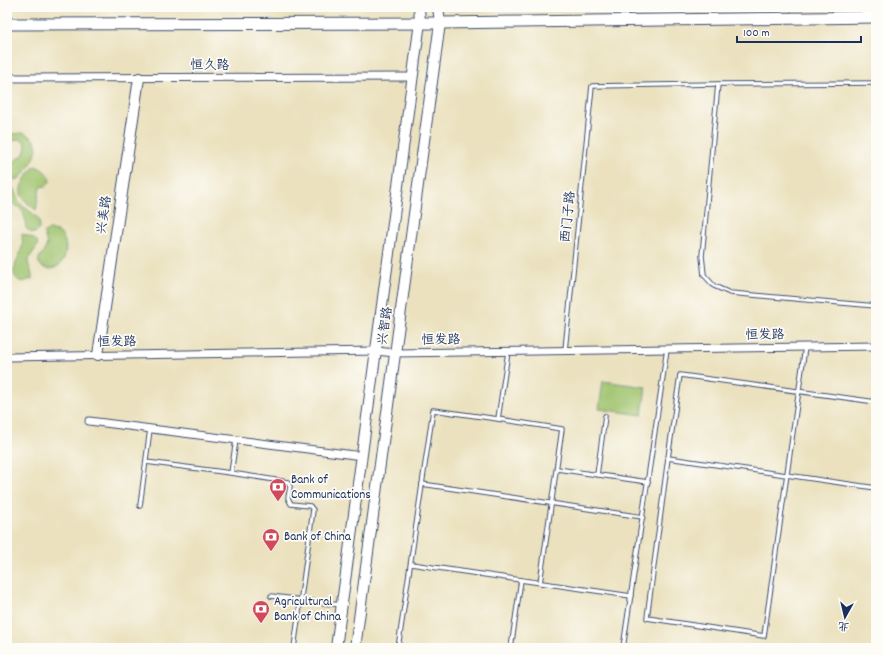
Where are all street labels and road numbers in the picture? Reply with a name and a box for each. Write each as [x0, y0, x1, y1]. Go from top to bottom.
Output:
street label: 恒久路 [190, 57, 230, 76]
street label: 西门子路 [557, 190, 581, 244]
street label: 兴美路 [93, 194, 117, 236]
street label: 兴智路 [374, 305, 398, 347]
street label: 恒发路 [745, 326, 785, 346]
street label: 恒发路 [421, 331, 461, 351]
street label: 恒发路 [97, 333, 137, 353]

